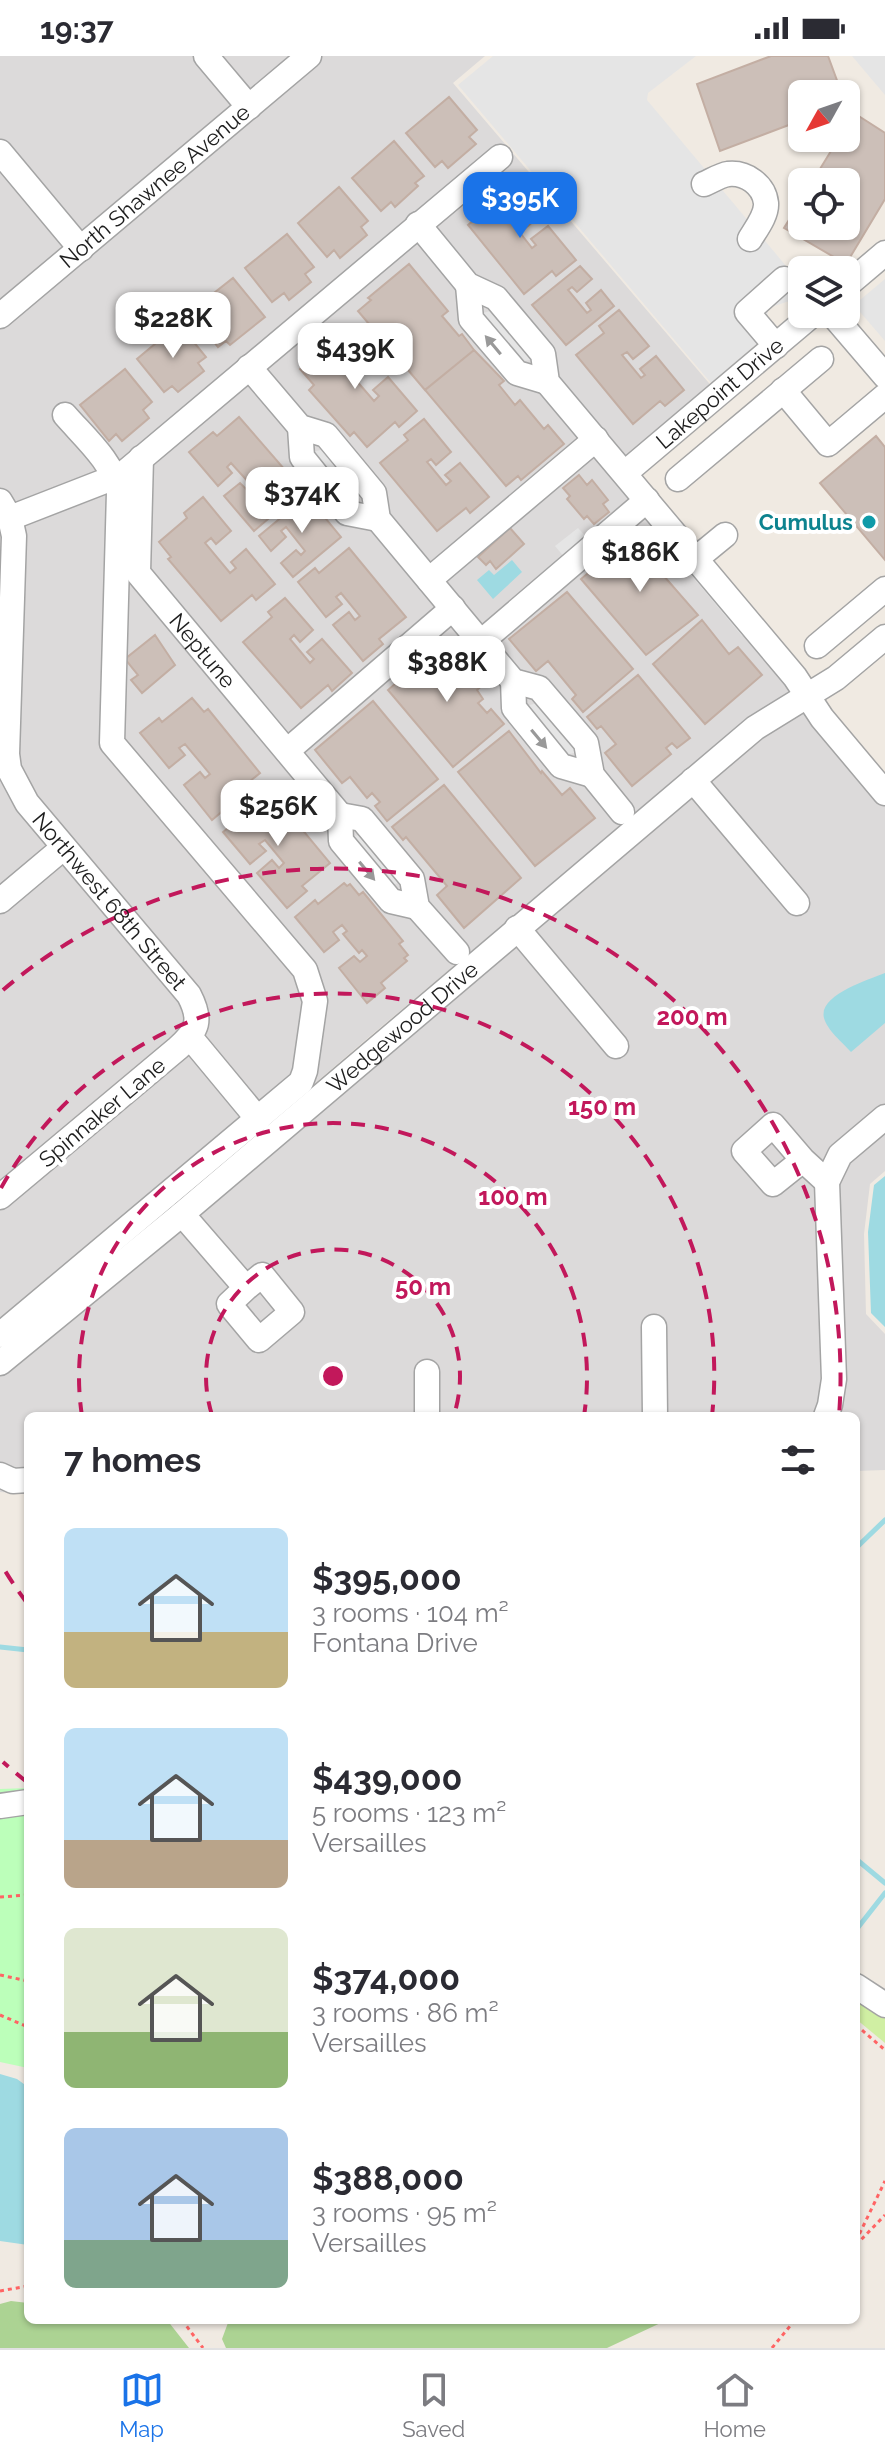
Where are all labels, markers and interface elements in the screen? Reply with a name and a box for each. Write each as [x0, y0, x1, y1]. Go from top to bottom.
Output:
text: 19:37 [40, 11, 113, 46]
north arrow [788, 80, 860, 152]
map controls [788, 80, 860, 328]
street label: North Shawnee Avenue [54, 99, 255, 273]
button: locate [788, 168, 860, 240]
pin: $395K [464, 172, 576, 240]
text: $395K [481, 183, 559, 213]
button: layers [788, 256, 860, 328]
pin: $228K [117, 292, 229, 360]
text: $228K [134, 303, 212, 333]
pin: $439K [299, 323, 411, 391]
street label: Lakepoint Drive [651, 332, 789, 454]
text: $439K [316, 334, 394, 364]
one-way arrow [485, 335, 502, 355]
pin: $374K [246, 467, 358, 535]
text: $374K [264, 478, 340, 508]
place label: Cumulus [759, 509, 853, 535]
marker: Cumulus [860, 513, 878, 531]
pin: $186K [584, 526, 696, 594]
text: $186K [601, 537, 679, 567]
street label: Neptune [164, 608, 241, 693]
pin: $388K [391, 636, 503, 704]
text: $388K [407, 647, 487, 677]
one-way arrow [530, 728, 547, 748]
pin: $256K [222, 780, 334, 848]
text: $256K [239, 791, 317, 821]
street label: Northwest 68th Street [27, 807, 192, 996]
one-way arrow [358, 861, 375, 881]
street label: Wedgewood Drive [321, 956, 483, 1099]
text: 200 m [656, 1002, 728, 1031]
street label: Spinnaker Lane [34, 1052, 170, 1172]
text: 150 m [568, 1092, 636, 1121]
text: 100 m [478, 1182, 548, 1211]
text: 50 m [395, 1272, 451, 1301]
centre of rings [319, 1362, 347, 1390]
icon: filters [776, 1438, 820, 1482]
text: 7 homes [64, 1440, 201, 1480]
text: $395,000 [312, 1558, 462, 1598]
icon: home [128, 1560, 224, 1656]
text: 3 rooms · 104 m² [312, 1598, 509, 1628]
text: Fontana Drive [312, 1628, 478, 1658]
text: $439,000 [312, 1758, 462, 1798]
icon: home [128, 1760, 224, 1856]
text: 5 rooms · 123 m² [312, 1798, 506, 1828]
text: Versailles [312, 1828, 427, 1858]
text: $374,000 [312, 1958, 460, 1998]
icon: home [128, 1960, 224, 2056]
text: 3 rooms · 86 m² [312, 1998, 499, 2028]
text: Versailles [312, 2028, 427, 2058]
text: $388,000 [312, 2158, 464, 2198]
icon: home [128, 2160, 224, 2256]
text: 3 rooms · 95 m² [312, 2198, 497, 2228]
text: Versailles [312, 2228, 427, 2258]
tab: Map [119, 2368, 164, 2442]
tab: Saved [402, 2368, 465, 2442]
tab: Home [704, 2368, 766, 2442]

